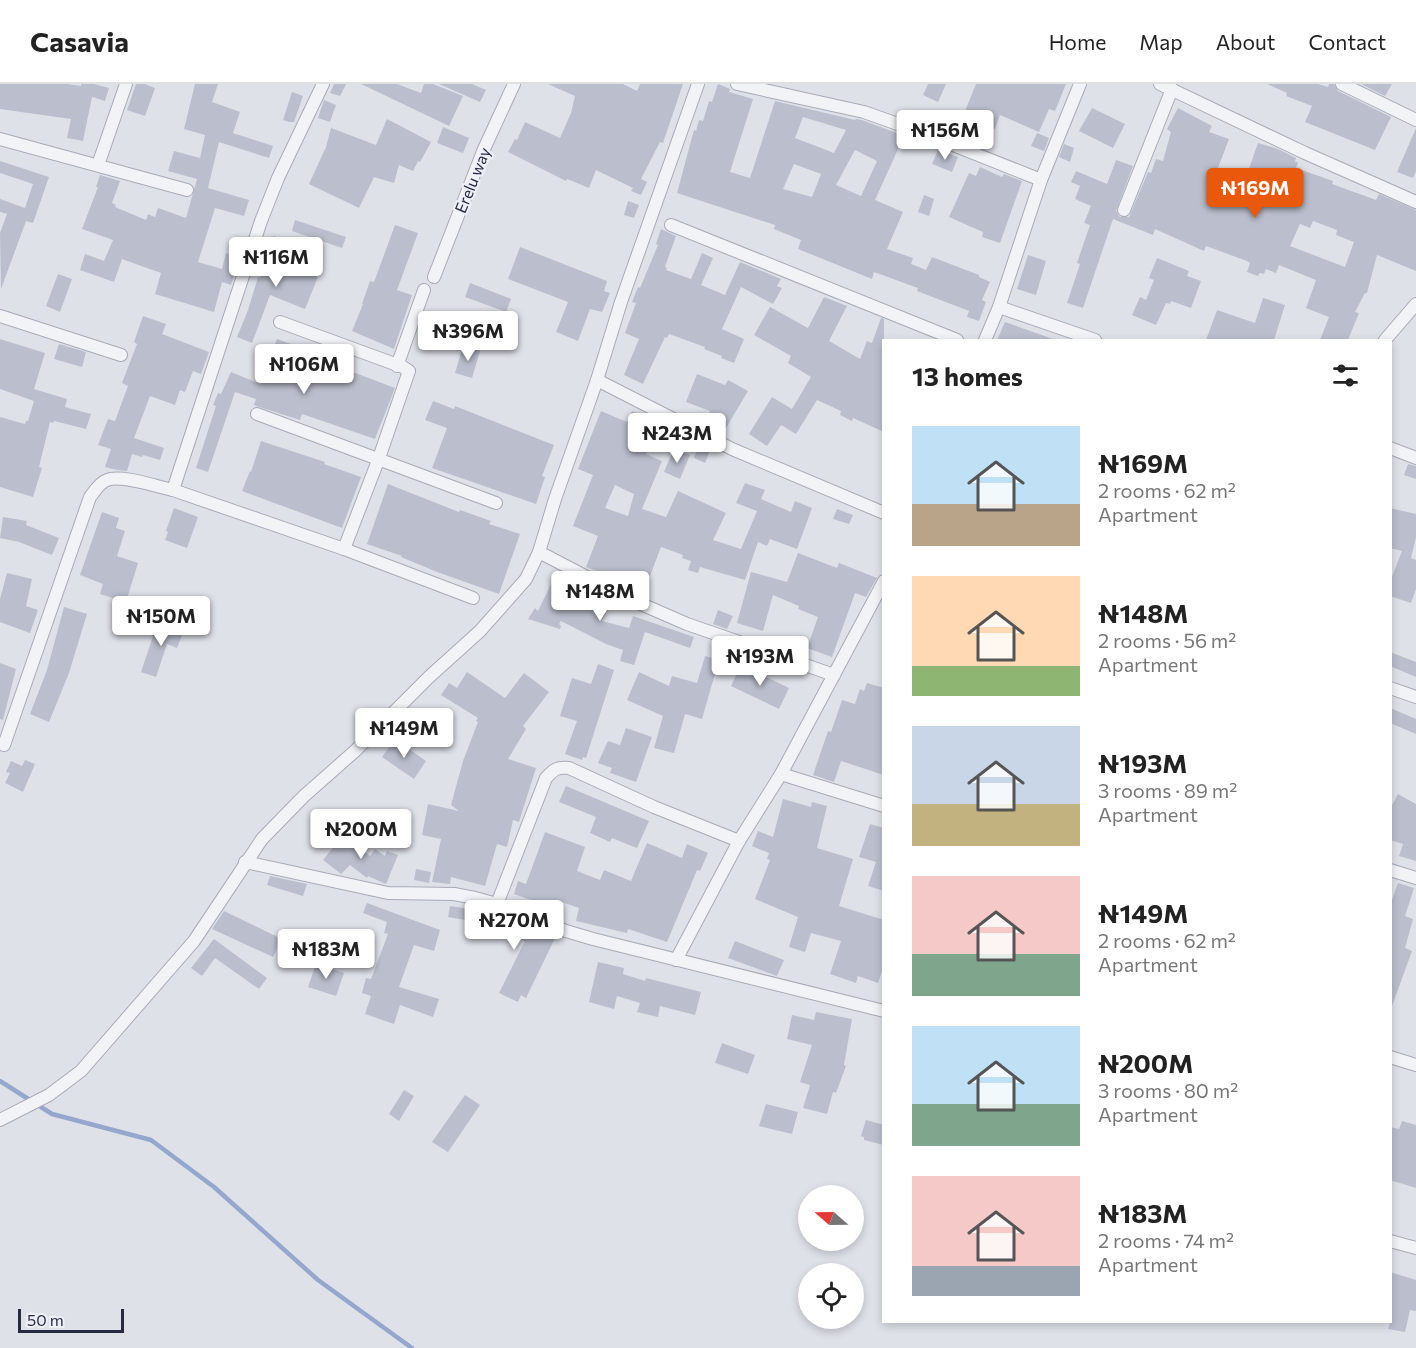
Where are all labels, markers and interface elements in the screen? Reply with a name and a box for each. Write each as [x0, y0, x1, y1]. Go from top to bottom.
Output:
text: Casavia [30, 24, 129, 58]
text: Home [1049, 29, 1106, 54]
text: Map [1139, 29, 1183, 54]
text: About [1216, 29, 1275, 54]
text: Contact [1308, 29, 1386, 54]
pin: ₦156M [903, 110, 987, 161]
text: ₦156M [911, 117, 979, 141]
street label: Erelu way [450, 144, 494, 216]
pin: ₦169M [1213, 168, 1297, 219]
text: ₦169M [1220, 175, 1290, 199]
pin: ₦116M [234, 237, 318, 288]
text: ₦116M [243, 244, 309, 268]
pin: ₦396M [426, 311, 510, 362]
text: ₦396M [432, 318, 504, 342]
pin: ₦106M [262, 344, 346, 395]
text: ₦106M [269, 351, 339, 375]
icon: filters [1329, 359, 1362, 392]
text: 13 homes [912, 360, 1023, 391]
pin: ₦243M [635, 413, 719, 464]
text: ₦243M [642, 420, 712, 444]
text: ₦169M [1098, 447, 1188, 478]
icon: home [960, 450, 1032, 522]
text: 2 rooms · 62 m² [1098, 478, 1236, 502]
text: Apartment [1098, 502, 1198, 526]
pin: ₦148M [558, 571, 642, 622]
text: ₦148M [565, 578, 635, 602]
pin: ₦150M [119, 596, 203, 647]
text: ₦148M [1098, 597, 1188, 628]
icon: home [960, 600, 1032, 672]
text: ₦150M [126, 603, 196, 627]
text: 2 rooms · 56 m² [1098, 628, 1236, 652]
pin: ₦193M [718, 636, 802, 687]
text: ₦193M [726, 643, 794, 667]
text: Apartment [1098, 652, 1198, 676]
pin: ₦149M [362, 708, 446, 759]
text: ₦149M [369, 715, 439, 739]
text: ₦193M [1098, 747, 1187, 778]
icon: home [960, 750, 1032, 822]
text: 3 rooms · 89 m² [1098, 778, 1237, 802]
text: Apartment [1098, 802, 1198, 826]
pin: ₦200M [319, 809, 403, 860]
text: ₦200M [324, 816, 398, 840]
text: ₦149M [1098, 897, 1188, 928]
pin: ₦270M [472, 900, 556, 951]
icon: home [960, 900, 1032, 972]
text: ₦270M [479, 907, 549, 931]
text: 2 rooms · 62 m² [1098, 928, 1236, 952]
pin: ₦183M [284, 929, 368, 980]
text: ₦183M [292, 936, 360, 960]
text: Apartment [1098, 952, 1198, 976]
text: ₦200M [1098, 1047, 1193, 1078]
icon: home [960, 1050, 1032, 1122]
text: 3 rooms · 80 m² [1098, 1078, 1238, 1102]
text: Apartment [1098, 1102, 1198, 1126]
north arrow [798, 1185, 864, 1251]
map controls [798, 1185, 864, 1329]
text: ₦183M [1098, 1197, 1187, 1228]
icon: home [960, 1200, 1032, 1272]
text: 2 rooms · 74 m² [1098, 1228, 1234, 1252]
text: Apartment [1098, 1252, 1198, 1276]
button: locate [798, 1263, 864, 1329]
scale bar [18, 1306, 124, 1334]
text: 50 m [27, 1310, 64, 1329]

